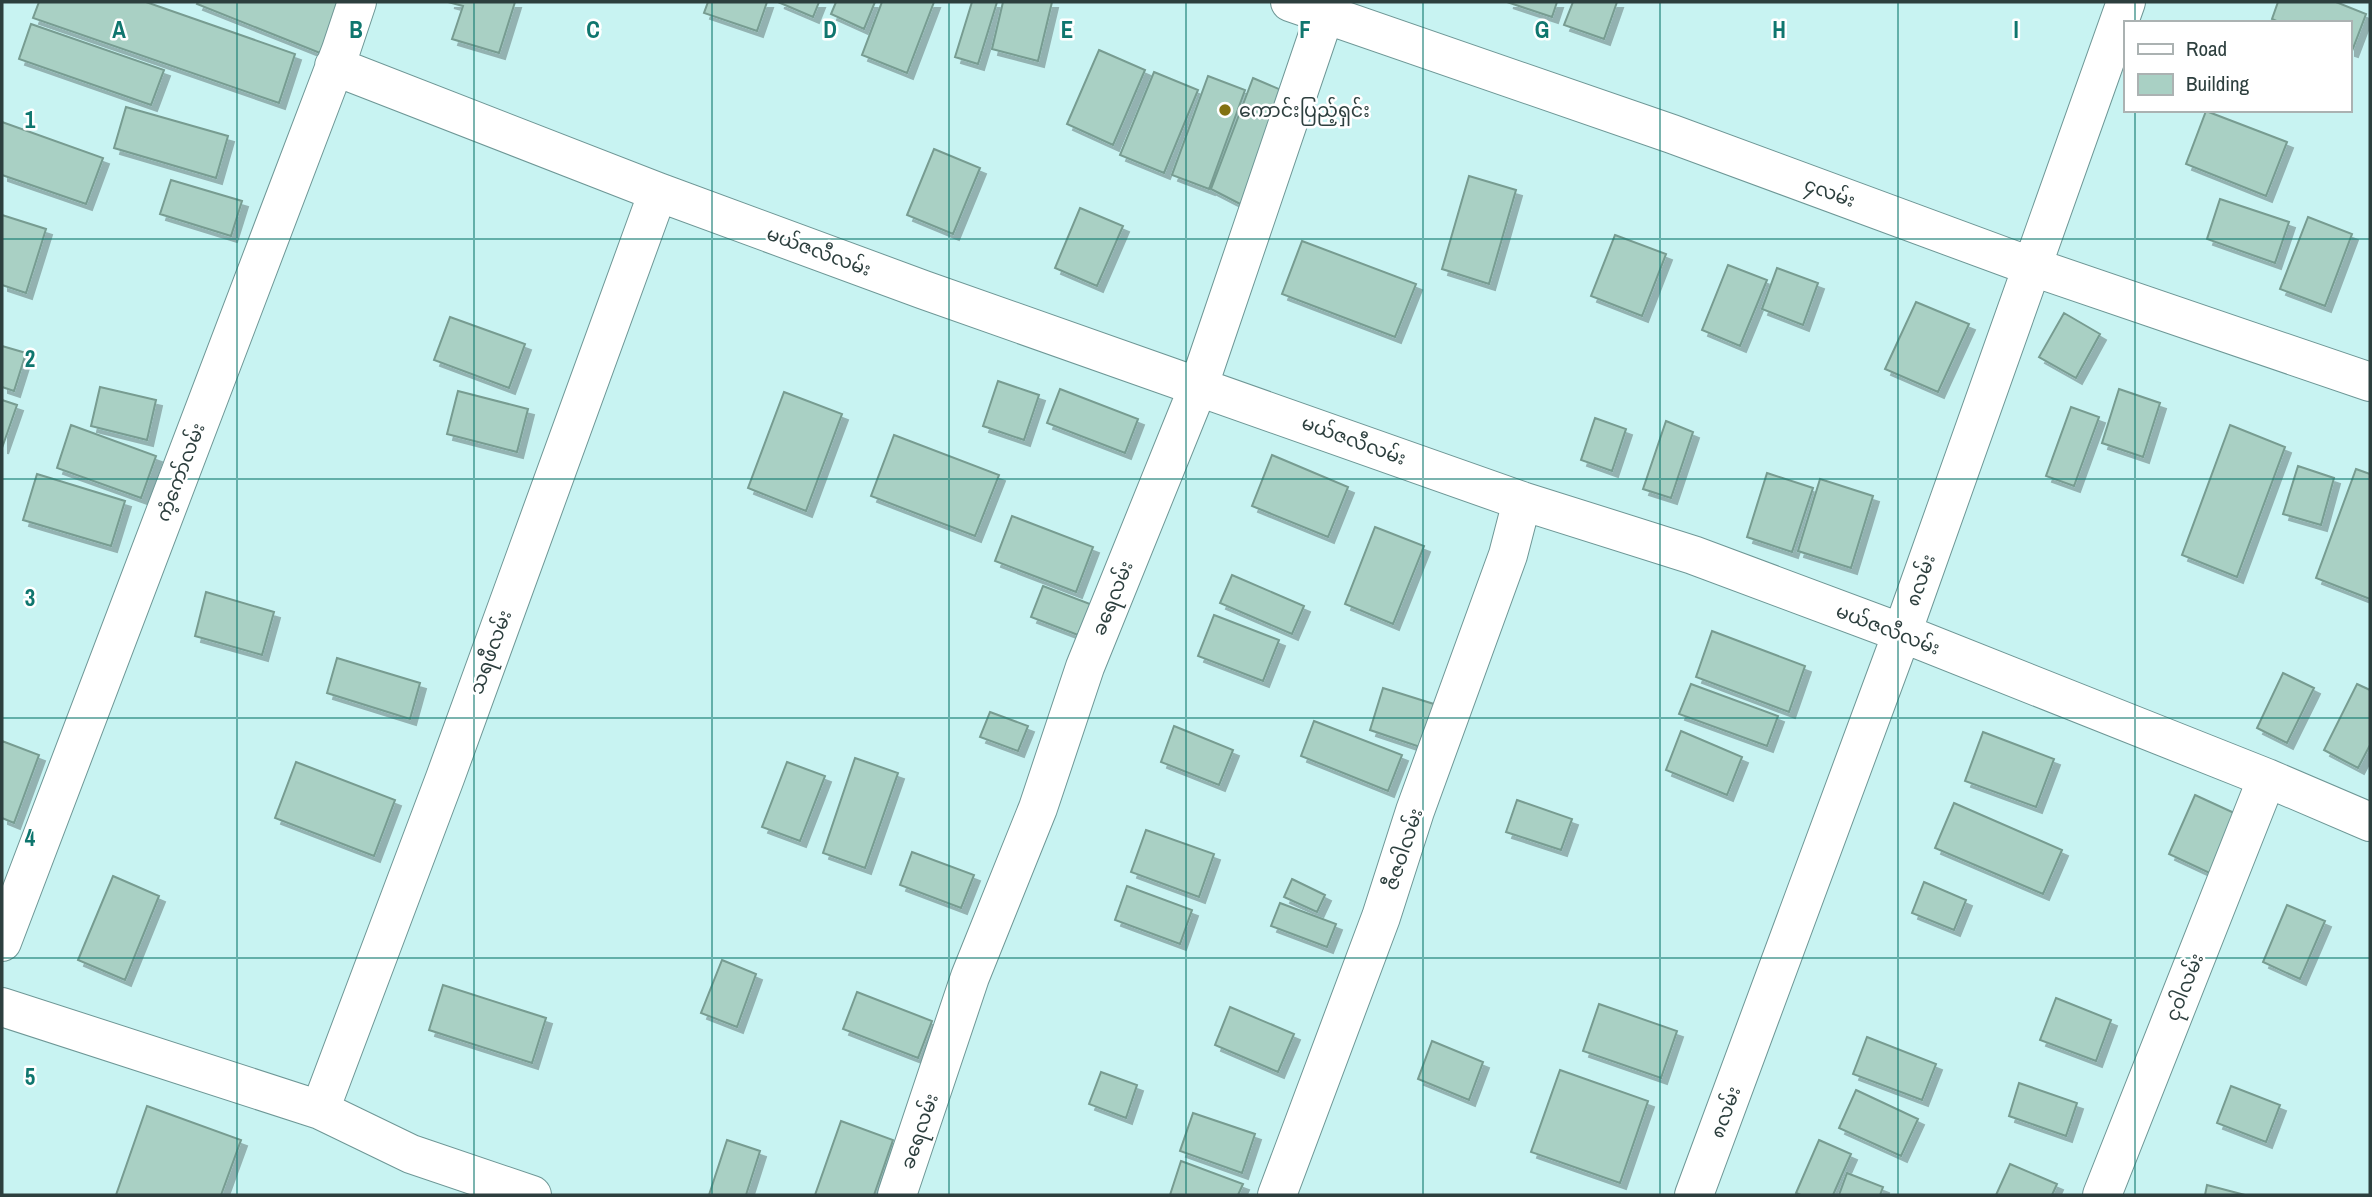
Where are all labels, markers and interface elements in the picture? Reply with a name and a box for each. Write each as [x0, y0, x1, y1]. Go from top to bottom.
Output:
text: A [112, 14, 126, 45]
text: B [349, 14, 363, 45]
text: C [586, 14, 600, 45]
text: D [823, 14, 837, 45]
text: E [1061, 14, 1073, 45]
text: F [1299, 14, 1311, 45]
text: G [1535, 14, 1549, 45]
text: H [1772, 14, 1786, 45]
text: I [2013, 14, 2019, 45]
legend [2124, 21, 2351, 112]
text: Road [2186, 34, 2227, 63]
text: Building [2186, 69, 2250, 98]
place label: ကောင်းပြည့်ရှင်း [1239, 96, 1370, 127]
marker: ကောင်းပြည့်ရှင်း [1217, 102, 1233, 118]
text: 1 [25, 104, 36, 135]
street label: ၄လမ်း [1800, 170, 1859, 216]
street label: မယ်ဇလီလမ်း [763, 219, 875, 282]
text: 2 [25, 343, 35, 374]
street label: မယ်ဇလီလမ်း [1298, 408, 1410, 471]
street label: ကံ့ကော်လမ်း [148, 418, 212, 526]
street label: ၈လမ်း [1898, 550, 1941, 609]
street label: ခရေလမ်း [1084, 556, 1142, 640]
text: 3 [25, 582, 35, 613]
street label: မယ်ဇလီလမ်း [1832, 596, 1944, 661]
street label: သရဖီလမ်း [462, 606, 520, 699]
street label: ဇီဇဝါလမ်း [1377, 804, 1428, 893]
text: 4 [25, 822, 36, 853]
street label: ငုဝါလမ်း [2158, 949, 2213, 1026]
text: 5 [25, 1061, 35, 1092]
street label: ၈လမ်း [1703, 1082, 1746, 1141]
street label: ခရေလမ်း [893, 1089, 947, 1173]

